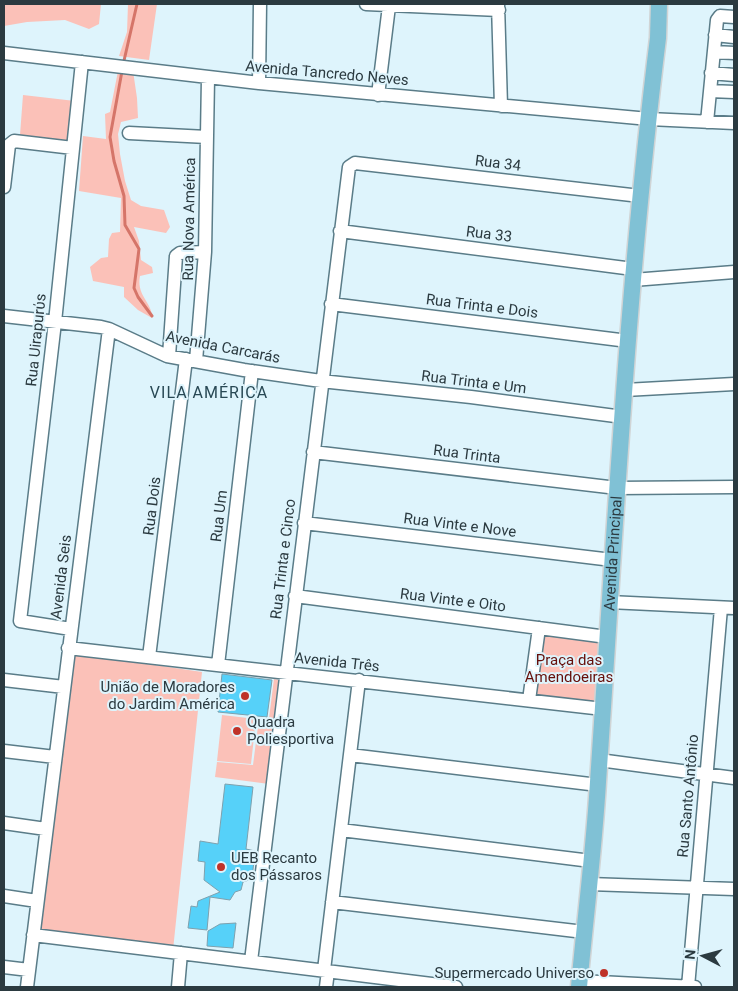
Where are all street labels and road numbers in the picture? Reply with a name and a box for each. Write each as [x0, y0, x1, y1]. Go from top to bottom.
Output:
street label: Avenida Tancredo Neves [245, 57, 409, 89]
street label: Rua 34 [474, 151, 523, 175]
street label: Rua Nova América [179, 157, 199, 281]
street label: Rua 33 [465, 222, 513, 246]
street label: Rua Trinta e Dois [425, 290, 539, 322]
street label: Rua Uirapurύs [22, 293, 50, 387]
street label: Avenida Carcarás [164, 327, 282, 367]
street label: Rua Trinta e Um [420, 367, 528, 397]
street label: Rua Trinta [432, 441, 502, 467]
street label: Rua Dois [139, 476, 165, 536]
street label: Rua Um [207, 489, 231, 543]
street label: Avenida Principal [600, 495, 626, 611]
street label: Rua Trinta e Cinco [267, 498, 299, 620]
street label: Rua Vinte e Nove [403, 509, 517, 541]
street label: Avenida Seis [47, 534, 75, 620]
street label: Rua Vinte e Oito [399, 585, 507, 615]
street label: Avenida Três [294, 649, 380, 675]
street label: Rua Santo Antônio [674, 734, 702, 858]

